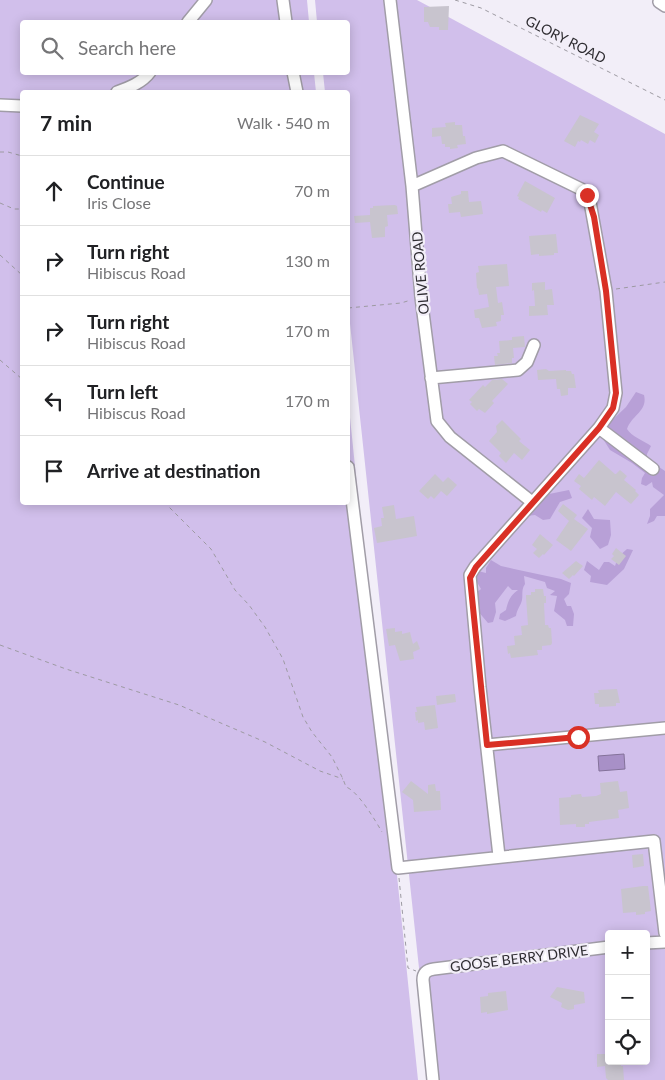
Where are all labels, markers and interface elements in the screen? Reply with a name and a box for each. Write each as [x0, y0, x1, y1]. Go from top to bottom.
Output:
street label: GLORY ROAD [523, 11, 609, 67]
search box [20, 20, 350, 75]
icon: search [38, 34, 66, 62]
text: Search here [78, 36, 176, 59]
text: 7 min [40, 110, 92, 135]
text: Walk · 540 m [237, 113, 330, 132]
text: Continue [87, 170, 165, 193]
icon: ahead [40, 177, 68, 205]
text: 70 m [294, 181, 330, 200]
route end [576, 184, 599, 207]
text: Iris Close [87, 193, 151, 212]
street label: OLIVE ROAD [408, 231, 432, 315]
text: Turn right [87, 240, 169, 263]
icon: right [40, 247, 68, 275]
text: 130 m [285, 251, 330, 270]
text: Hibiscus Road [87, 263, 186, 282]
text: Turn right [87, 310, 169, 333]
icon: right [40, 317, 68, 345]
text: 170 m [285, 321, 330, 340]
text: Hibiscus Road [87, 333, 186, 352]
text: Turn left [87, 380, 158, 403]
icon: left [40, 387, 68, 415]
text: 170 m [285, 391, 330, 410]
text: Hibiscus Road [87, 403, 186, 422]
icon: arrive [40, 457, 68, 485]
text: Arrive at destination [87, 459, 260, 482]
route start [567, 726, 590, 749]
map controls [605, 930, 650, 1065]
button: + [605, 930, 650, 975]
street label: GOOSE BERRY DRIVE [449, 941, 589, 975]
button: − [605, 975, 650, 1020]
button: locate [605, 1020, 650, 1065]

